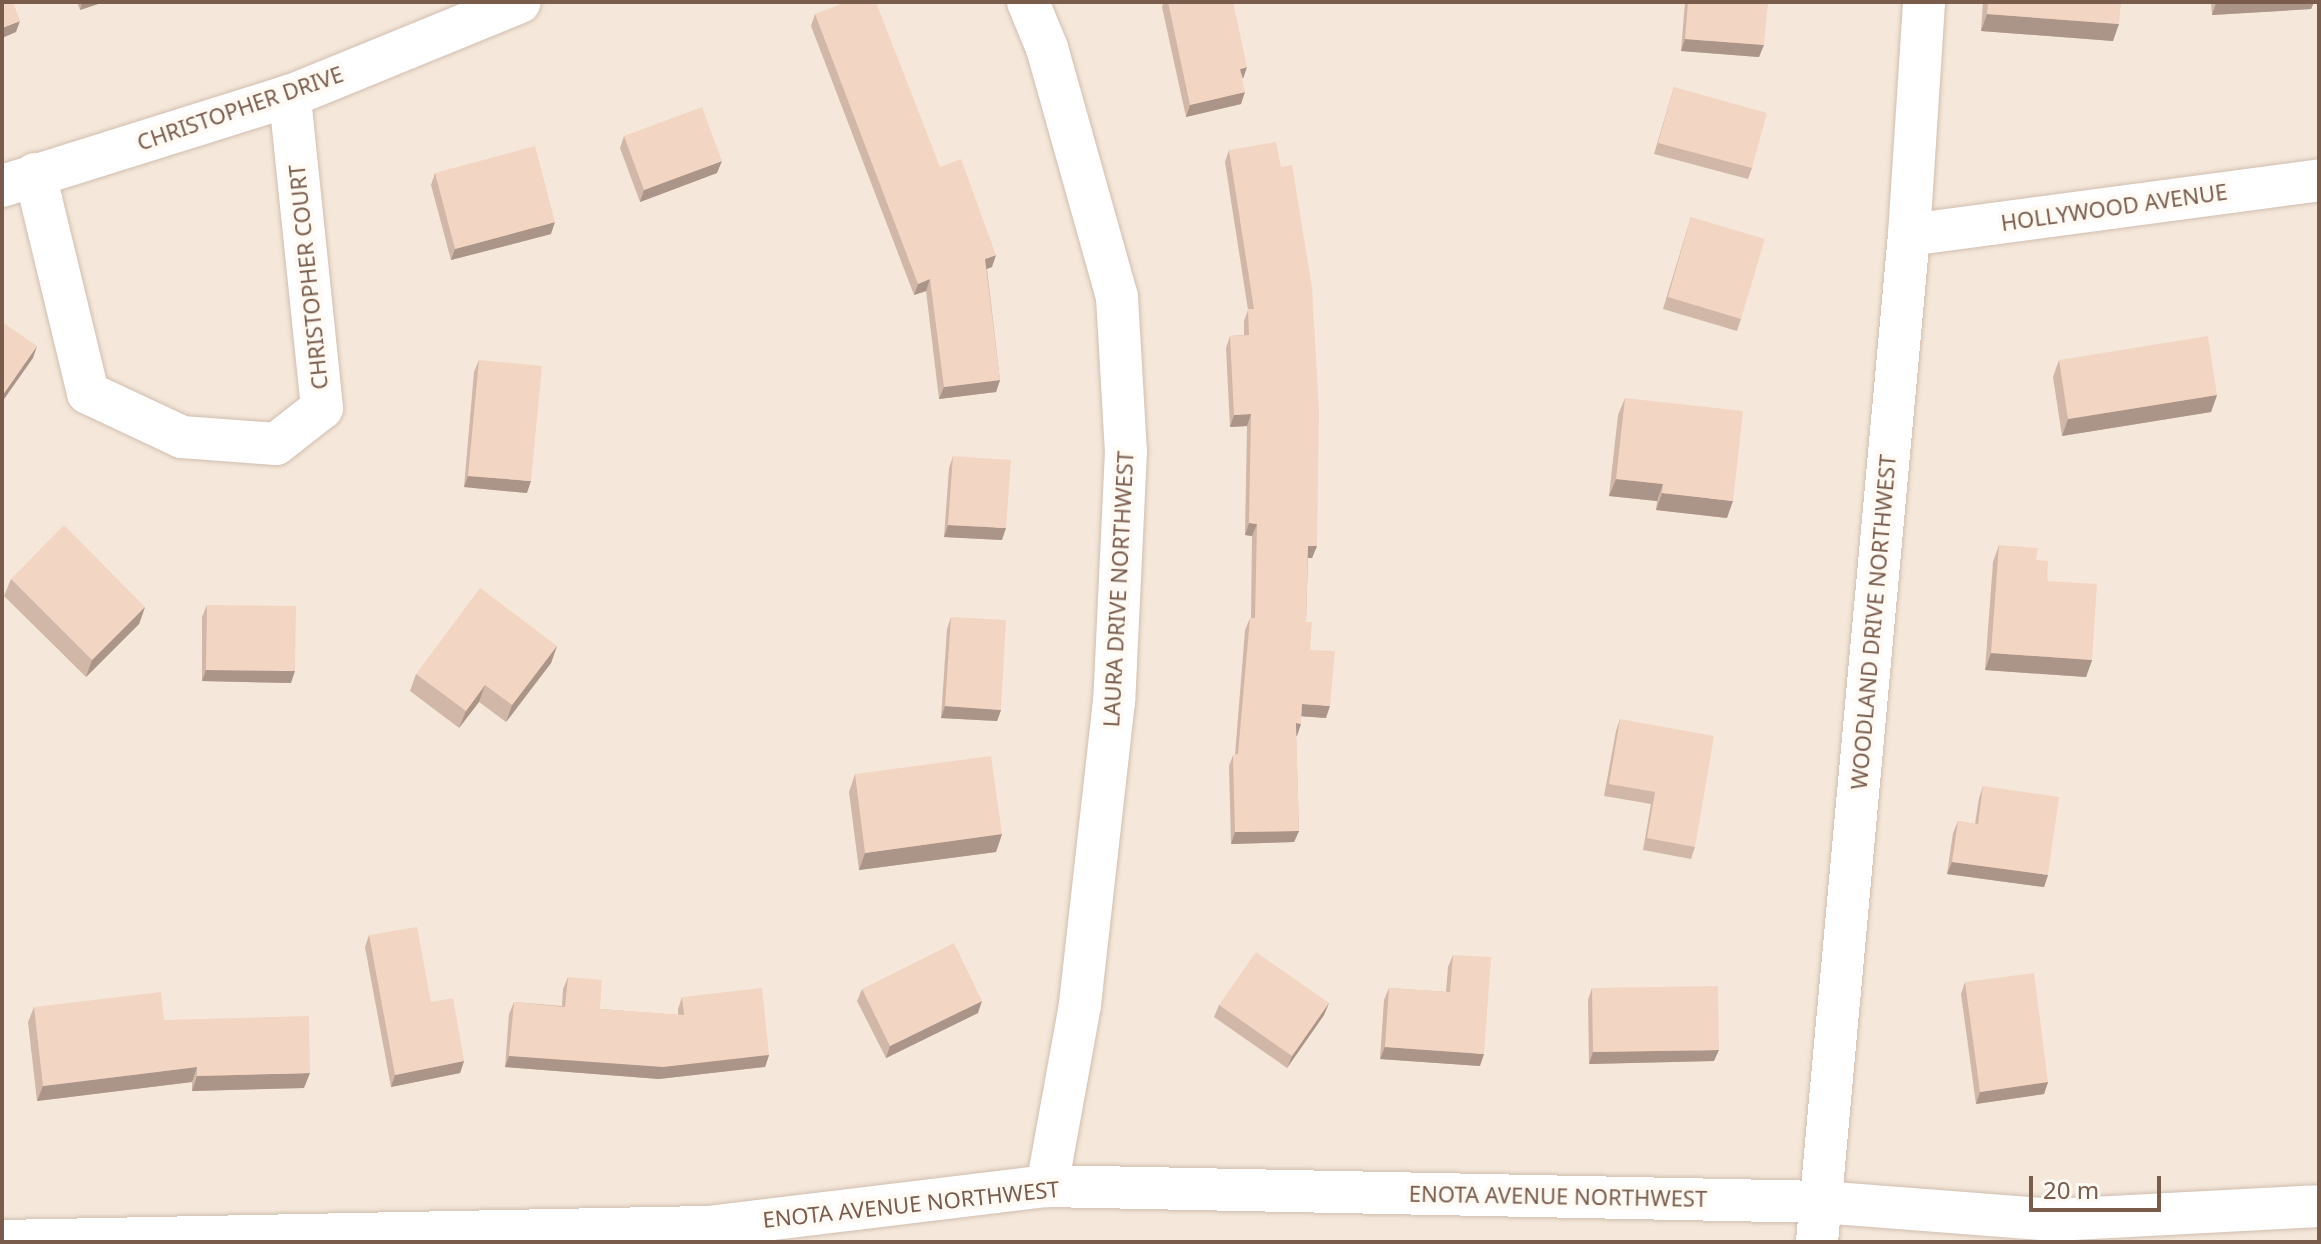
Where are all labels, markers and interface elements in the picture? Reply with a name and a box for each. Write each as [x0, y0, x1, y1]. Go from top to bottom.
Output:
street label: CHRISTOPHER DRIVE [133, 60, 347, 156]
street label: CHRISTOPHER COURT [283, 163, 333, 391]
street label: HOLLYWOOD AVENUE [1999, 178, 2229, 236]
street label: LAURA DRIVE NORTHWEST [1098, 450, 1138, 728]
street label: WOODLAND DRIVE NORTHWEST [1845, 453, 1901, 791]
scale bar [2033, 1160, 2165, 1210]
text: 20 m [2043, 1173, 2099, 1206]
street label: ENOTA AVENUE NORTHWEST [761, 1175, 1061, 1233]
street label: ENOTA AVENUE NORTHWEST [1409, 1180, 1707, 1212]

